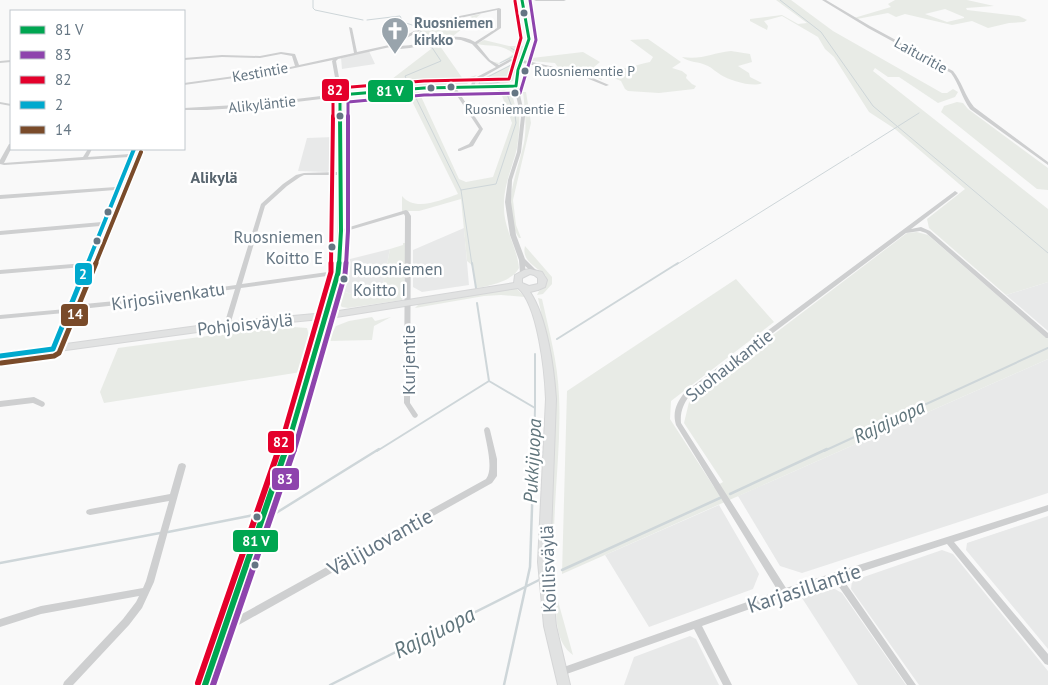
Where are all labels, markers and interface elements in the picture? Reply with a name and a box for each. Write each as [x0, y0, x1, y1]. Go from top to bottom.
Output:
unlabelled marker [519, 8, 529, 18]
legend [10, 10, 185, 150]
place label: Ruosniemen kirkko [414, 13, 493, 49]
church icon: Ruosniemen kirkko [380, 16, 410, 55]
text: 81 V [55, 20, 84, 39]
street label: Laituritie [891, 33, 951, 77]
text: 83 [55, 45, 71, 64]
street label: Kestintie [231, 58, 289, 86]
place label: Ruosniementie P [534, 62, 635, 80]
marker: Ruosniementie P [520, 66, 530, 76]
text: 82 [55, 70, 71, 89]
line badge: 82 [321, 78, 350, 102]
line badge: 81 V [367, 79, 414, 103]
text: 82 [327, 81, 343, 99]
text: 81 V [376, 82, 404, 100]
unlabelled marker [446, 82, 456, 92]
unlabelled marker [426, 83, 436, 93]
marker: Ruosniementie E [510, 88, 520, 98]
street label: Alikyläntie [227, 91, 297, 117]
text: 2 [55, 95, 63, 114]
place label: Ruosniementie E [465, 100, 565, 118]
unlabelled marker [335, 111, 345, 121]
text: 14 [55, 120, 71, 139]
district label: Alikylä [190, 167, 238, 187]
unlabelled marker [103, 207, 113, 217]
place label: Ruosniemen Koitto E [233, 226, 323, 269]
unlabelled marker [92, 236, 102, 246]
marker: Ruosniemen Koitto E [327, 242, 337, 252]
place label: Ruosniemen Koitto I [353, 258, 443, 301]
line badge: 2 [74, 262, 93, 286]
text: 2 [79, 265, 87, 283]
marker: Ruosniemen Koitto I [339, 274, 349, 284]
street label: Kirjosiivenkatu [110, 277, 226, 315]
line badge: 14 [60, 303, 89, 327]
text: 14 [67, 305, 83, 323]
street label: Pohjoisväylä [196, 308, 294, 340]
street label: Suohaukantie [681, 324, 777, 406]
street label: Kurjentie [397, 325, 420, 395]
water label: Rajajuopa [849, 394, 929, 448]
water label: Pukkijuopa [518, 417, 546, 504]
line badge: 82 [267, 430, 295, 454]
text: 82 [273, 433, 289, 451]
line badge: 83 [271, 467, 300, 491]
text: 83 [277, 470, 293, 488]
street label: Välijuovantie [322, 502, 437, 583]
unlabelled marker [252, 512, 262, 522]
street label: Koillisväylä [535, 525, 561, 613]
line badge: 81 V [232, 529, 279, 553]
text: 81 V [242, 532, 270, 550]
street label: Karjasillantie [744, 557, 864, 619]
unlabelled marker [250, 560, 260, 570]
water label: Rajajuopa [388, 599, 480, 664]

